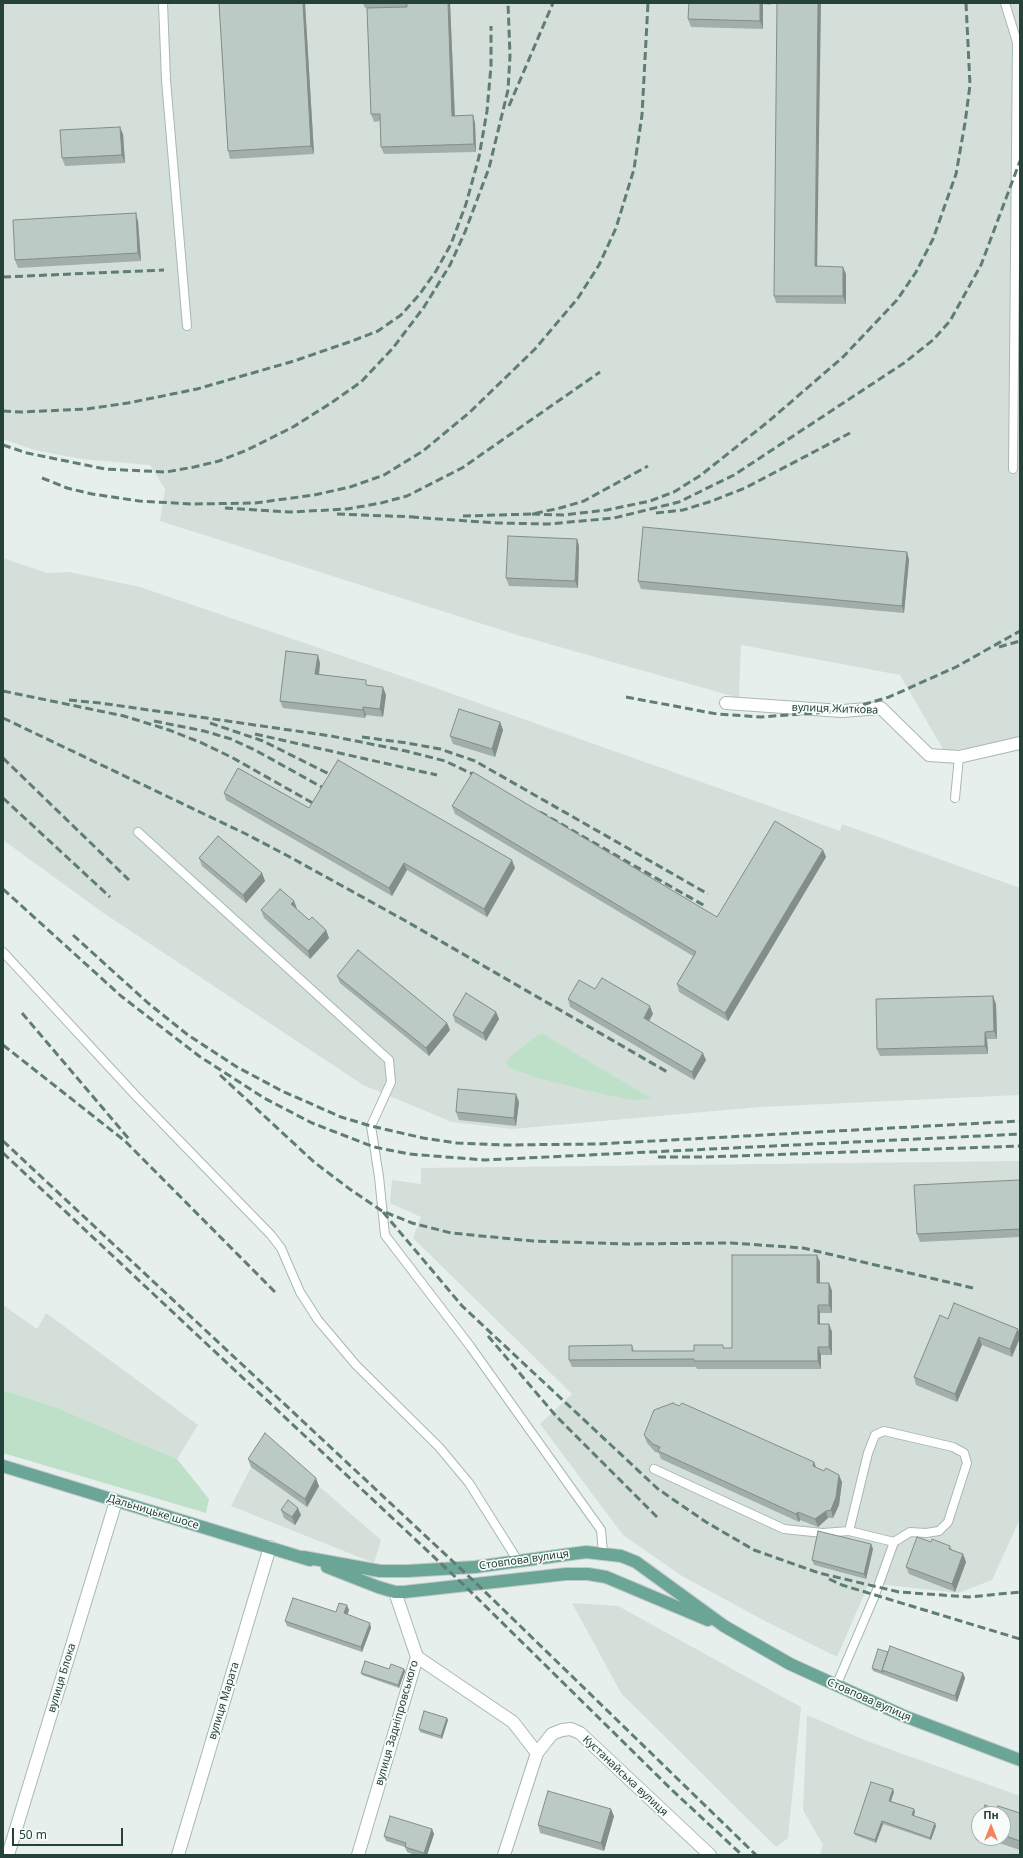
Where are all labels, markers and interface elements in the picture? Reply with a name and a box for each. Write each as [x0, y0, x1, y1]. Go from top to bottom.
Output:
street label: вулиця Житкова [791, 701, 879, 717]
street label: Дальницьке шосе [106, 1492, 200, 1532]
street label: Стовпова вулиця [478, 1547, 570, 1573]
street label: вулиця Блока [45, 1642, 79, 1714]
street label: вулиця Задніпровського [373, 1659, 421, 1787]
street label: вулиця Марата [206, 1661, 242, 1741]
street label: Стовпова вулиця [825, 1676, 913, 1724]
street label: Кустанайська вулиця [580, 1733, 670, 1819]
north arrow [971, 1806, 1011, 1846]
text: Пн [983, 1807, 999, 1822]
scale bar [14, 1820, 125, 1846]
text: 50 m [19, 1826, 47, 1843]

